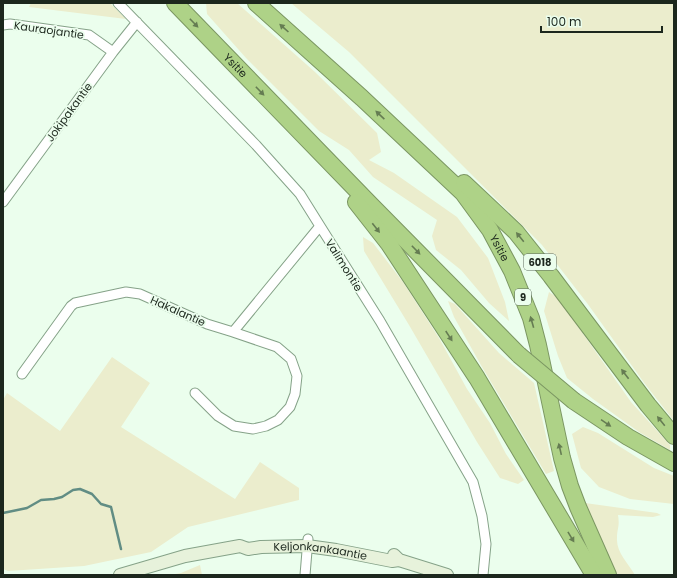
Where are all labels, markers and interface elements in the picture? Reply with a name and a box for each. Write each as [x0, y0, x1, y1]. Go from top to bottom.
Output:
scale bar [541, 8, 662, 34]
text: 100 m [547, 13, 581, 30]
street label: Kauraojantie [13, 17, 85, 43]
one-way arrow [189, 18, 199, 28]
one-way arrow [279, 23, 289, 33]
street label: Ysitie [220, 50, 251, 81]
street label: Jokipakantie [42, 79, 96, 145]
one-way arrow [255, 86, 265, 96]
one-way arrow [375, 110, 385, 120]
one-way arrow [372, 223, 381, 234]
street label: Ysitie [486, 231, 513, 264]
one-way arrow [516, 232, 525, 243]
street label: Valimontie [322, 236, 367, 294]
one-way arrow [411, 245, 421, 255]
road number: 6018 [524, 254, 556, 270]
road number: 9 [515, 289, 531, 305]
street label: Hakalantie [148, 292, 208, 330]
one-way arrow [529, 316, 535, 328]
one-way arrow [446, 330, 453, 342]
one-way arrow [621, 369, 629, 379]
one-way arrow [657, 415, 665, 426]
one-way arrow [601, 419, 612, 427]
one-way arrow [556, 443, 562, 455]
one-way arrow [568, 531, 575, 543]
street label: Keljonkankaantie [273, 538, 369, 564]

